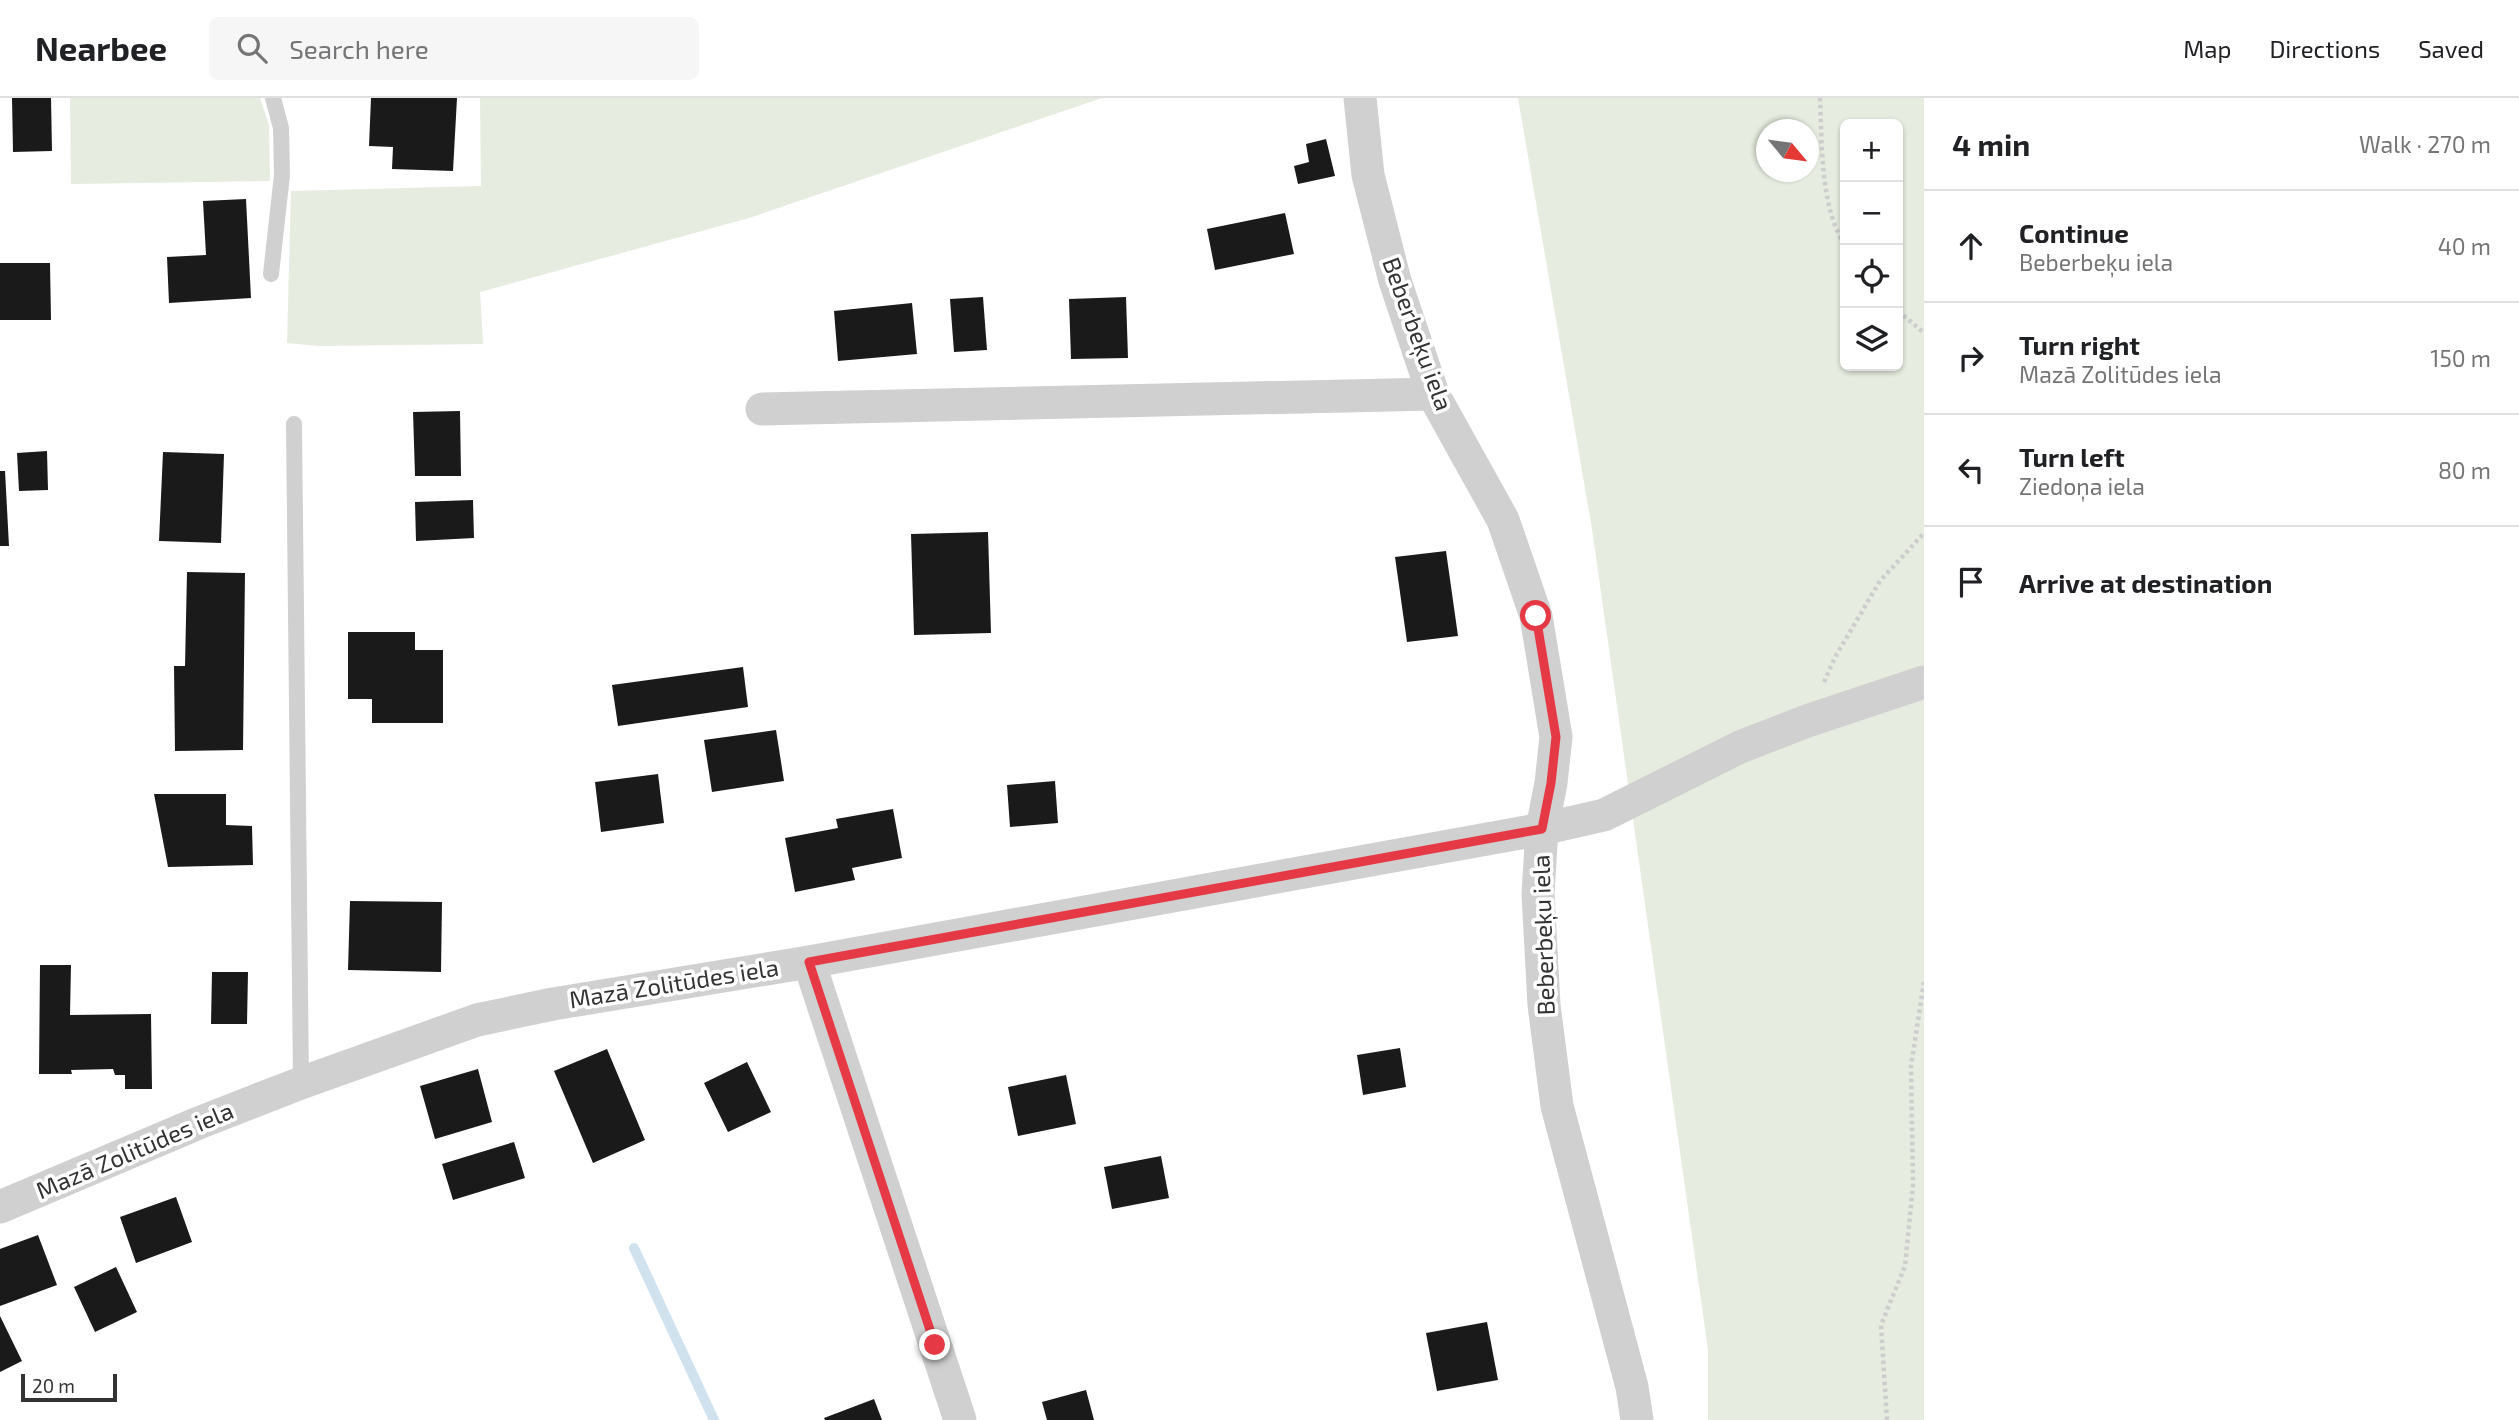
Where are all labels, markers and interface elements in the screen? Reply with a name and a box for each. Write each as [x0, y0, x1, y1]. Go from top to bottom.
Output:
search box [209, 17, 699, 80]
text: Nearbee [35, 28, 167, 68]
icon: search [233, 29, 271, 67]
text: Search here [289, 33, 429, 64]
text: Map [2183, 34, 2231, 63]
text: Directions [2269, 34, 2380, 63]
text: Saved [2418, 34, 2484, 63]
north arrow [1756, 119, 1819, 182]
map controls [1840, 119, 1903, 371]
button: + [1840, 119, 1903, 182]
text: 4 min [1952, 126, 2030, 162]
text: Walk · 270 m [2359, 130, 2491, 158]
button: − [1840, 182, 1903, 245]
text: Continue [2019, 217, 2129, 248]
icon: ahead [1952, 227, 1990, 265]
text: 40 m [2438, 232, 2491, 260]
button: locate [1840, 245, 1903, 308]
text: Beberbeķu iela [2019, 248, 2173, 276]
street label: Beberbeķu iela [1375, 253, 1460, 415]
button: layers [1840, 308, 1903, 371]
text: Turn right [2019, 329, 2140, 360]
icon: right [1952, 339, 1990, 377]
text: 150 m [2430, 344, 2491, 372]
text: Mazā Zolitūdes iela [2019, 360, 2222, 388]
text: Turn left [2019, 441, 2125, 472]
icon: left [1952, 451, 1990, 489]
text: 80 m [2438, 456, 2491, 484]
text: Ziedoņa iela [2019, 472, 2145, 500]
icon: arrive [1952, 563, 1990, 601]
text: Arrive at destination [2019, 567, 2272, 598]
route start [1520, 600, 1551, 631]
street label: Beberbeķu iela [1525, 854, 1562, 1016]
street label: Mazā Zolitūdes iela [567, 952, 780, 1013]
street label: Mazā Zolitūdes iela [31, 1095, 237, 1204]
route end [919, 1329, 950, 1360]
scale bar [21, 1371, 117, 1403]
text: 20 m [32, 1374, 75, 1397]

